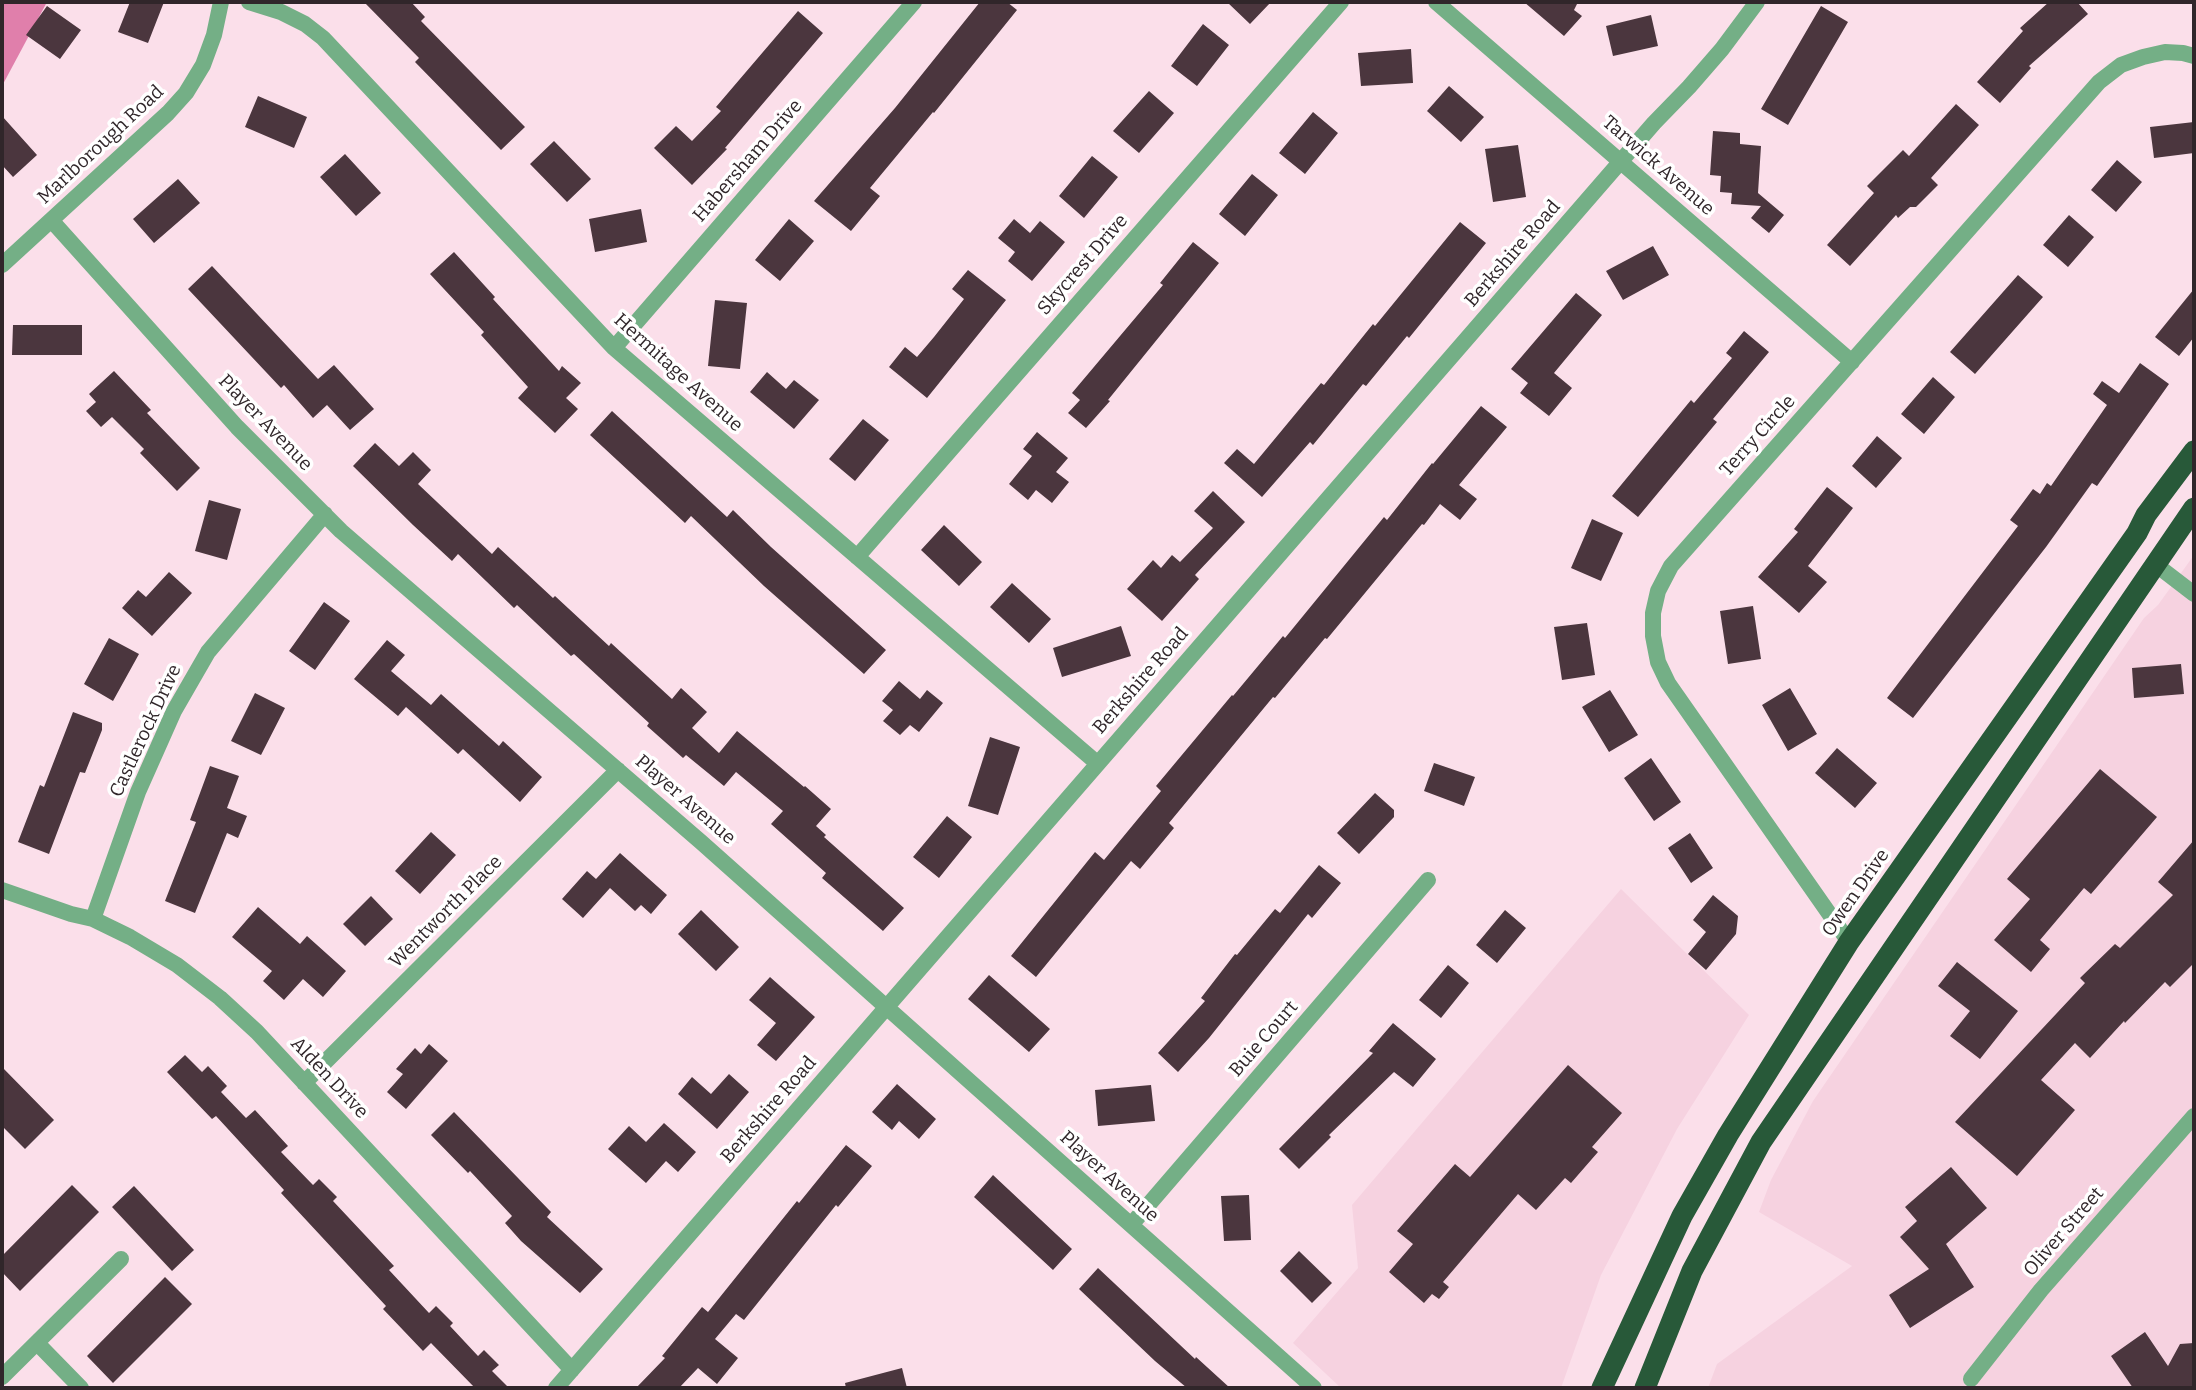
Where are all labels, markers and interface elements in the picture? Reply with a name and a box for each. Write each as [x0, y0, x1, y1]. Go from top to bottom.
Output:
street label: Marlborough Road [33, 81, 169, 209]
street label: Habersham Drive [689, 95, 807, 227]
street label: Tarwick Avenue [1598, 111, 1718, 221]
street label: Berkshire Road [1460, 196, 1566, 312]
street label: Skycrest Drive [1033, 210, 1133, 320]
street label: Hermitage Avenue [609, 309, 747, 437]
street label: Player Avenue [213, 370, 317, 476]
street label: Terry Circle [1715, 391, 1801, 481]
street label: Berkshire Road [1088, 623, 1194, 739]
street label: Castlerock Drive [105, 661, 187, 801]
street label: Player Avenue [630, 750, 740, 850]
street label: Owen Drive [1817, 845, 1895, 941]
street label: Wentworth Place [385, 851, 507, 973]
street label: Buie Court [1225, 996, 1303, 1082]
street label: Alden Drive [286, 1033, 372, 1123]
street label: Berkshire Road [716, 1052, 822, 1168]
street label: Player Avenue [1055, 1127, 1163, 1227]
street label: Oliver Street [2019, 1183, 2109, 1281]

